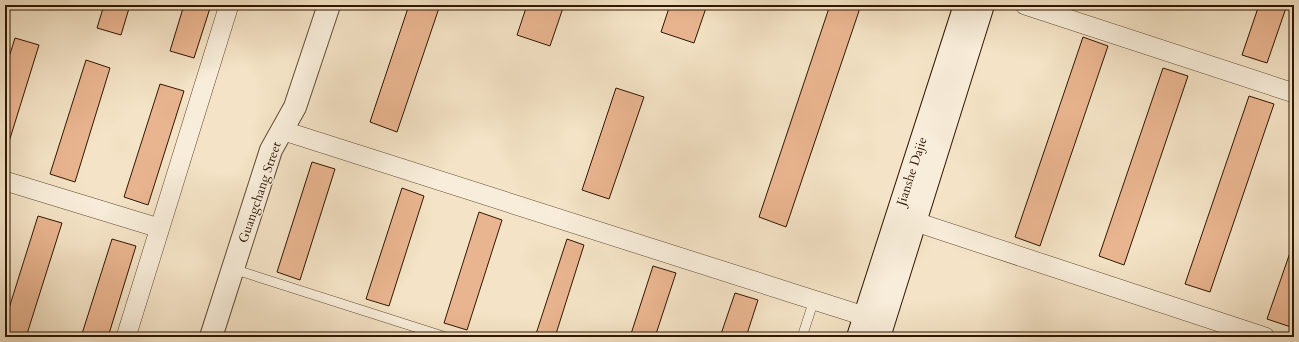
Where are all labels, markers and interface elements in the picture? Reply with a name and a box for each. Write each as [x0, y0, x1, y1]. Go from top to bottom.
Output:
street label: Jianshe Dajie [892, 135, 932, 210]
street label: Guangchang Street [234, 139, 286, 245]

